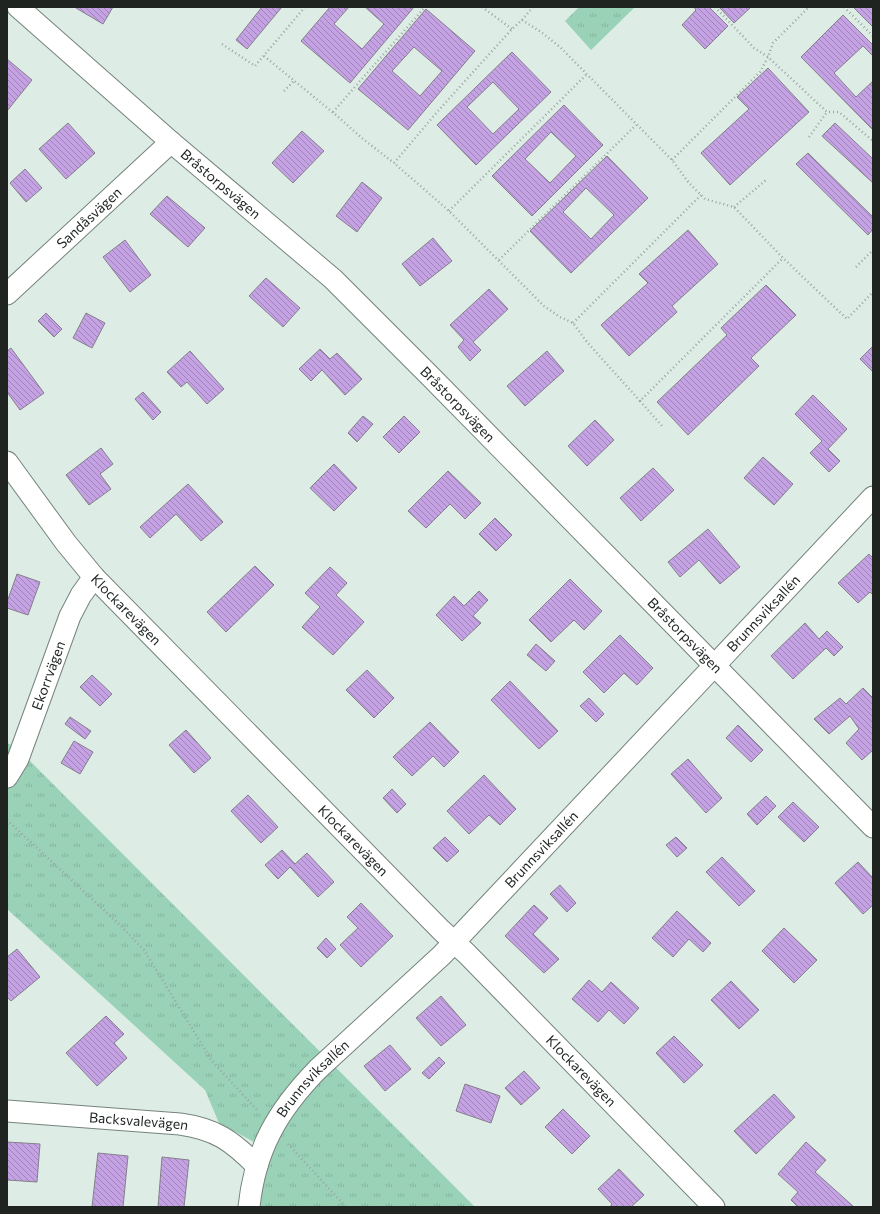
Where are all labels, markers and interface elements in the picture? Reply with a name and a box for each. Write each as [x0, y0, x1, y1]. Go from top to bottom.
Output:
street label: Bråstorpsvägen [178, 145, 264, 222]
street label: Sandåsvägen [53, 183, 125, 252]
street label: Bråstorpsvägen [417, 363, 499, 445]
street label: Klockarevägen [88, 570, 165, 648]
street label: Brunnsviksallén [723, 571, 803, 655]
street label: Bråstorpsvägen [644, 594, 726, 676]
street label: Ekorrvägen [28, 638, 68, 712]
street label: Klockarevägen [315, 801, 392, 879]
street label: Brunnsviksallén [501, 807, 581, 891]
street label: Klockarevägen [543, 1031, 620, 1110]
street label: Brunnsviksallén [272, 1036, 352, 1120]
street label: Backsvalevägen [88, 1108, 190, 1133]

